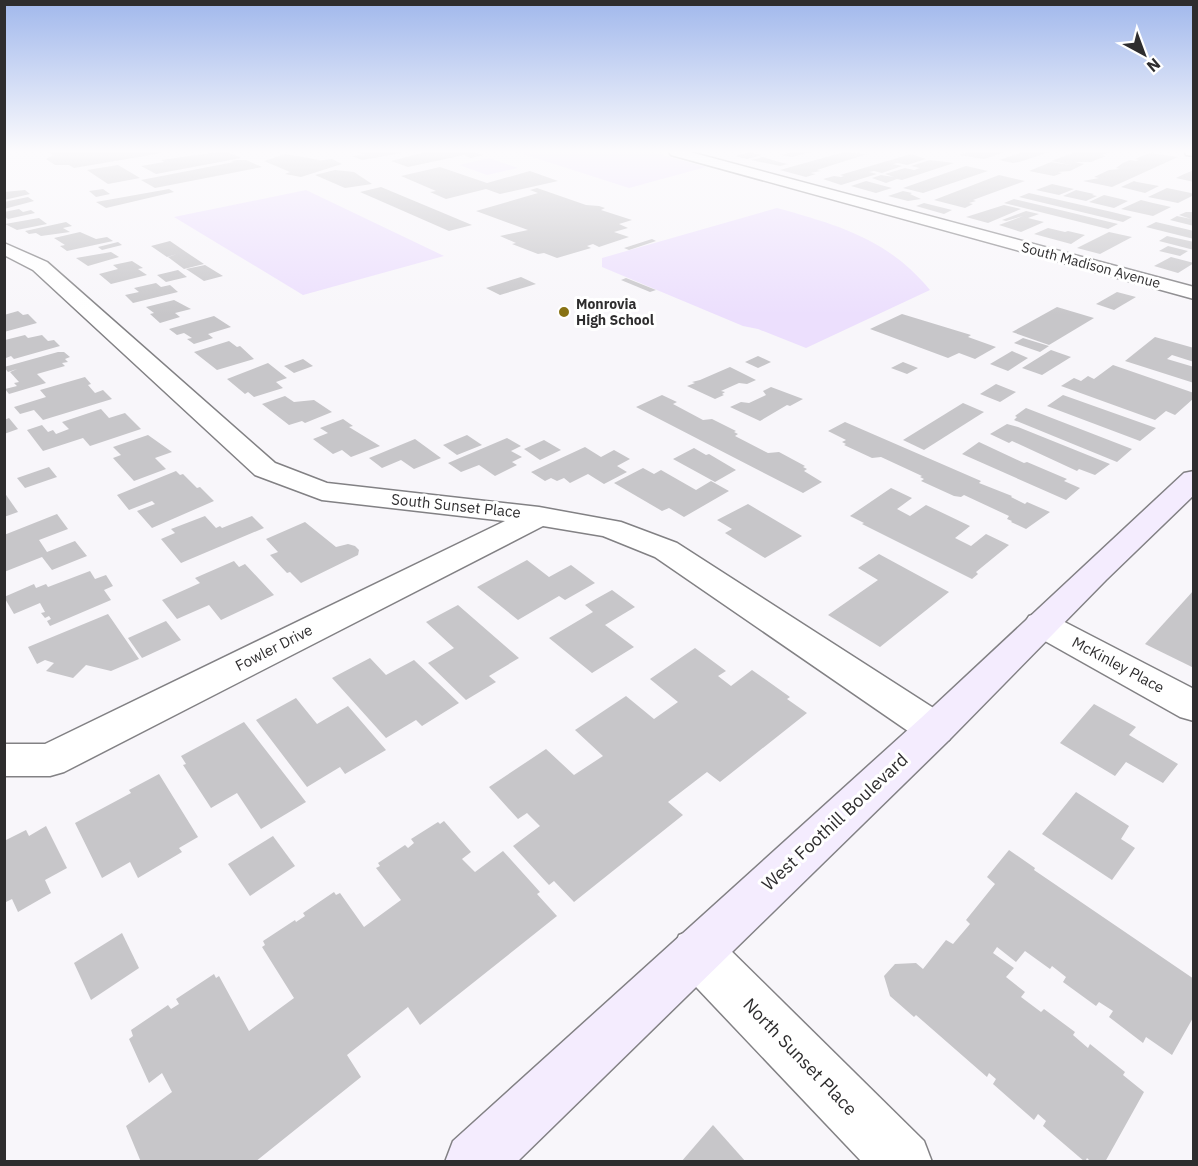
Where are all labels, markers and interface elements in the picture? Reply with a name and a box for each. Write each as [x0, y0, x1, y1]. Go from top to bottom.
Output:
north arrow [1114, 24, 1174, 84]
text: N [1143, 54, 1165, 77]
street label: South Madison Avenue [1019, 238, 1163, 292]
place label: Monrovia High School [576, 295, 654, 329]
marker: Monrovia High School [557, 305, 571, 319]
street label: South Sunset Place [390, 489, 522, 522]
street label: Fowler Drive [232, 620, 316, 675]
street label: McKinley Place [1069, 632, 1168, 697]
street label: West Foothill Boulevard [757, 748, 913, 895]
street label: North Sunset Place [738, 993, 862, 1120]

